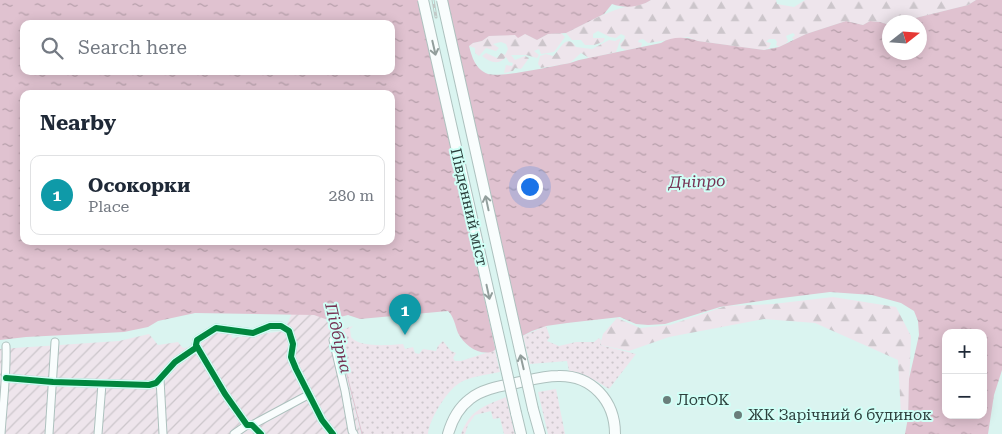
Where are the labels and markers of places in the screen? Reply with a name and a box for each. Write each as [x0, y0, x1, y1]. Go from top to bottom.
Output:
pin: 1 [389, 294, 421, 335]
place label: ЛотОК [677, 391, 729, 409]
marker: ЛотОК [661, 394, 673, 406]
place label: ЖК Зарічний 6 будинок [748, 406, 932, 424]
marker: ЖК Зарічний 6 будинок [732, 409, 744, 421]

